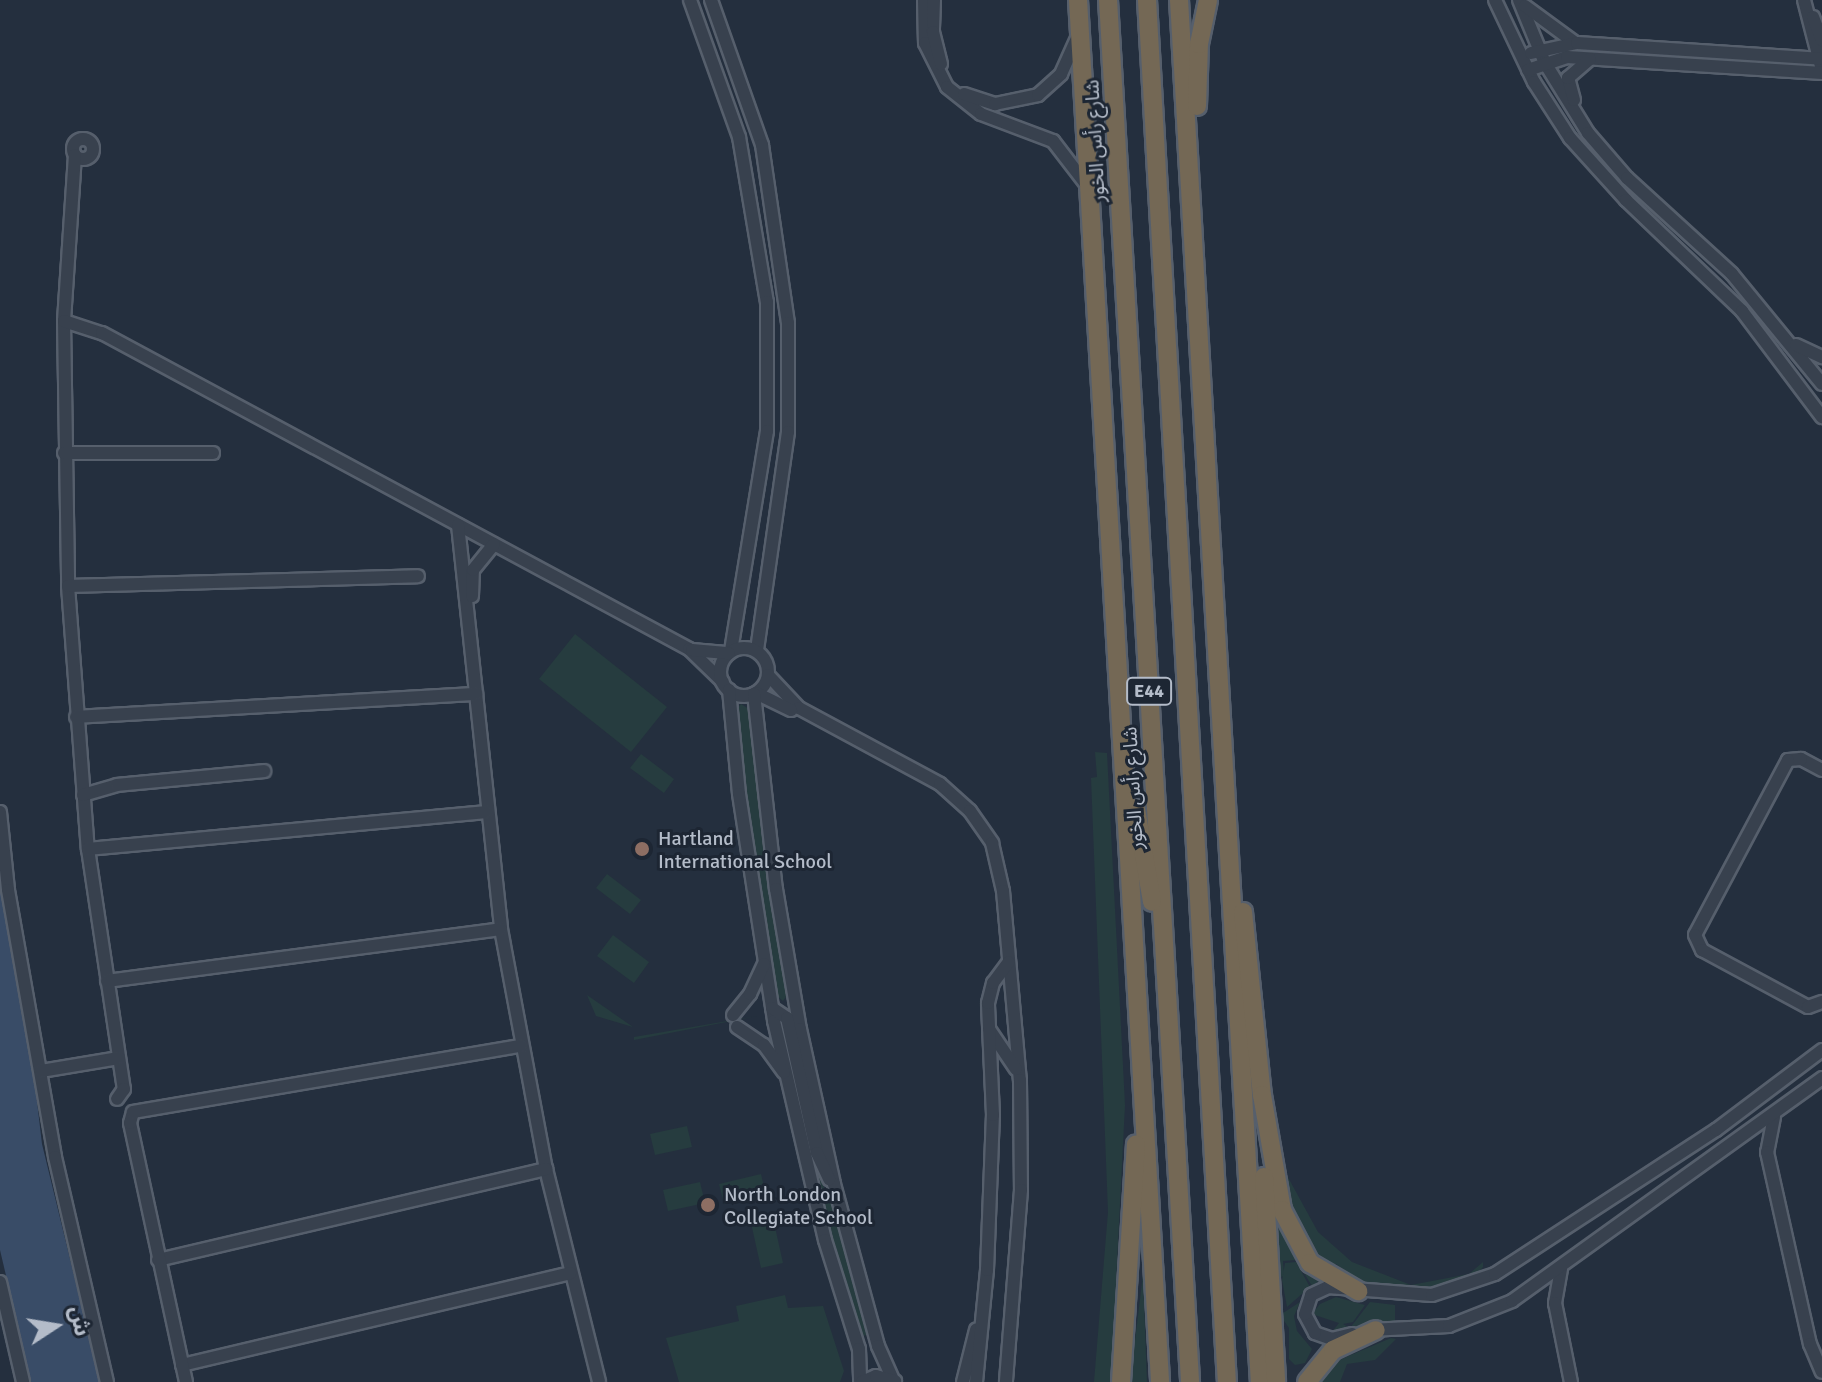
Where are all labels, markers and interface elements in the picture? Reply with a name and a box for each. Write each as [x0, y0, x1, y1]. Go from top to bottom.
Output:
street label: شارع رأس الخور [1080, 79, 1110, 203]
road number: E44 [1125, 677, 1173, 705]
street label: شارع رأس الخور [1118, 726, 1148, 850]
place label: Hartland International School [658, 826, 832, 873]
marker: Hartland International School [633, 840, 651, 858]
place label: North London Collegiate School [724, 1182, 873, 1229]
marker: North London Collegiate School [699, 1196, 717, 1214]
north arrow [16, 1286, 96, 1366]
text: ش [64, 1303, 96, 1338]

